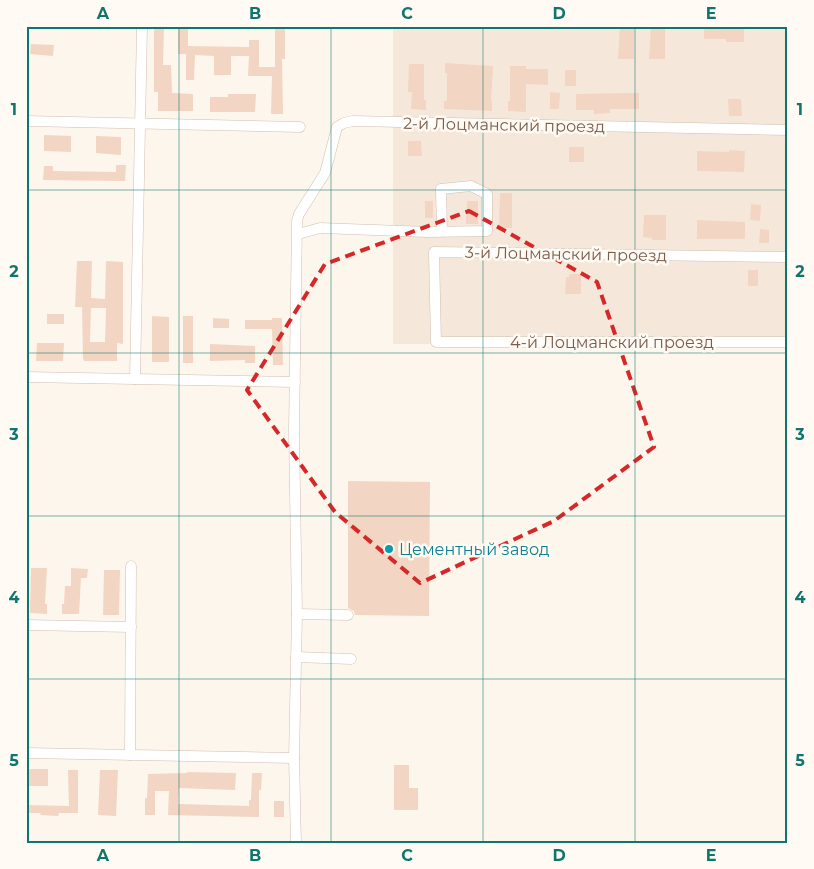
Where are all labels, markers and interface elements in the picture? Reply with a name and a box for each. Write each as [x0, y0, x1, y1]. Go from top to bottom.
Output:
text: A [96, 4, 110, 23]
text: B [249, 4, 261, 23]
text: C [401, 4, 413, 23]
text: D [552, 4, 566, 23]
text: E [706, 4, 716, 23]
text: 1 [11, 100, 17, 119]
text: 1 [797, 100, 803, 119]
street label: 2-й Лоцманский проезд [403, 114, 605, 136]
street label: 3-й Лоцманский проезд [465, 243, 667, 265]
text: 2 [9, 262, 19, 281]
text: 2 [795, 262, 805, 281]
street label: 4-й Лоцманский проезд [510, 333, 714, 352]
text: 3 [8, 425, 19, 444]
text: 3 [794, 425, 805, 444]
place label: Цементный завод [399, 540, 550, 559]
marker: Цементный завод [383, 543, 395, 555]
text: 4 [8, 588, 20, 607]
text: 4 [794, 588, 806, 607]
text: 5 [9, 751, 19, 770]
text: 5 [795, 751, 805, 770]
text: A [96, 846, 110, 865]
text: B [249, 846, 261, 865]
text: C [401, 846, 413, 865]
text: D [552, 846, 566, 865]
text: E [706, 846, 716, 865]

